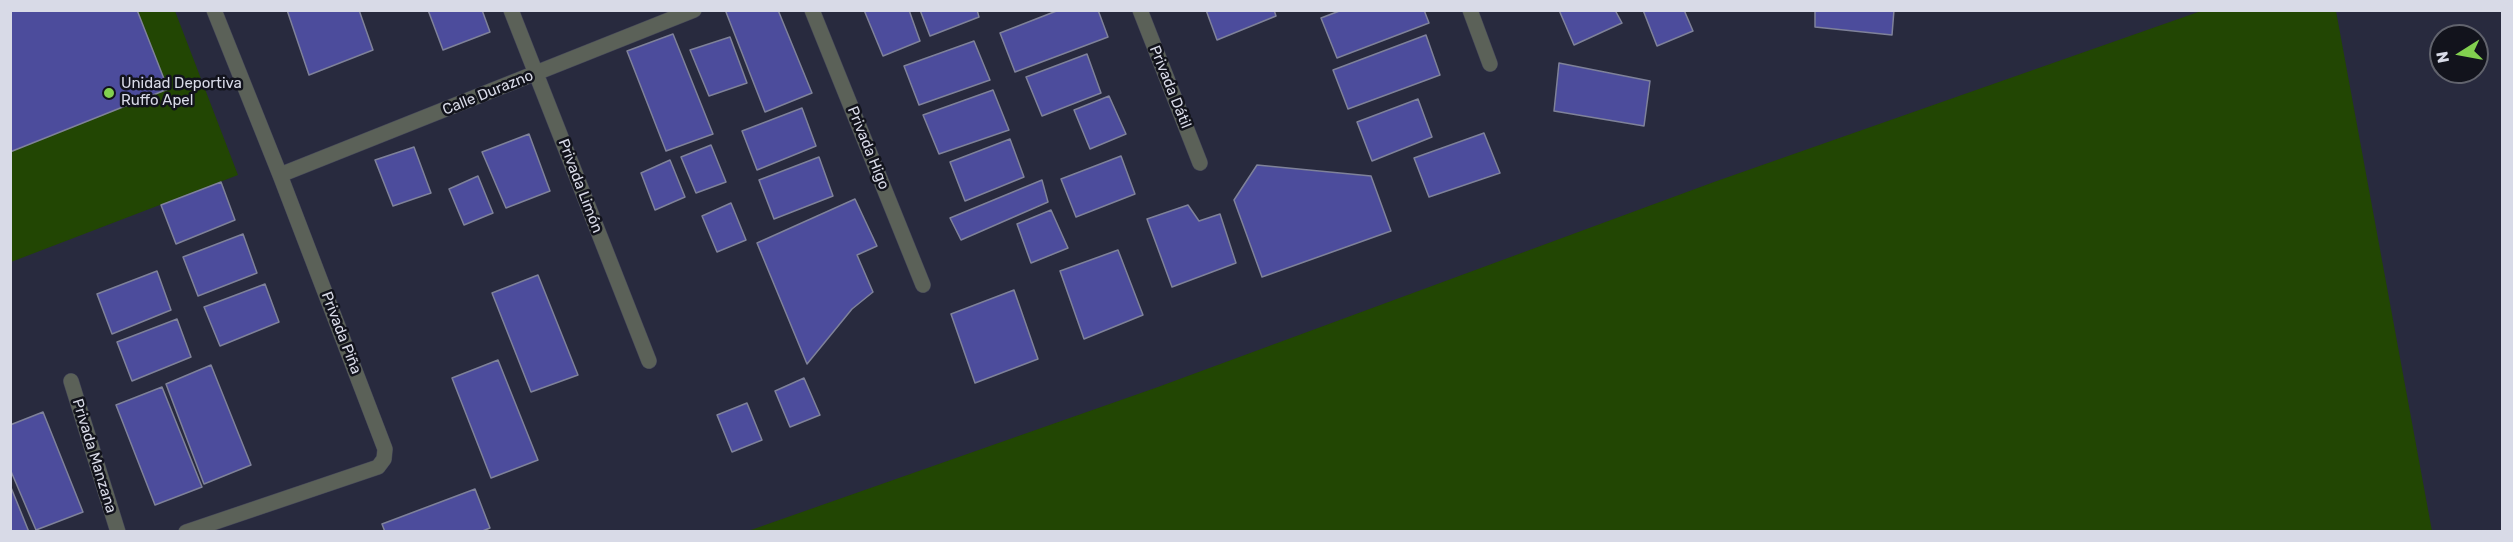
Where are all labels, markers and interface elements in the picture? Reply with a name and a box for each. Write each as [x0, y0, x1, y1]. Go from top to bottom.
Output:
north arrow [2429, 24, 2489, 84]
street label: Privada Dátil [1145, 43, 1195, 131]
text: N [2432, 50, 2453, 65]
street label: Calle Durazno [440, 67, 536, 119]
place label: Unidad Deportiva Ruffo Apel [121, 75, 242, 110]
marker: Unidad Deportiva Ruffo Apel [102, 86, 116, 100]
street label: Privada Higo [843, 104, 893, 192]
street label: Privada Limón [554, 136, 606, 236]
street label: Privada Piña [317, 289, 365, 377]
street label: Privada Manzana [68, 397, 120, 515]

